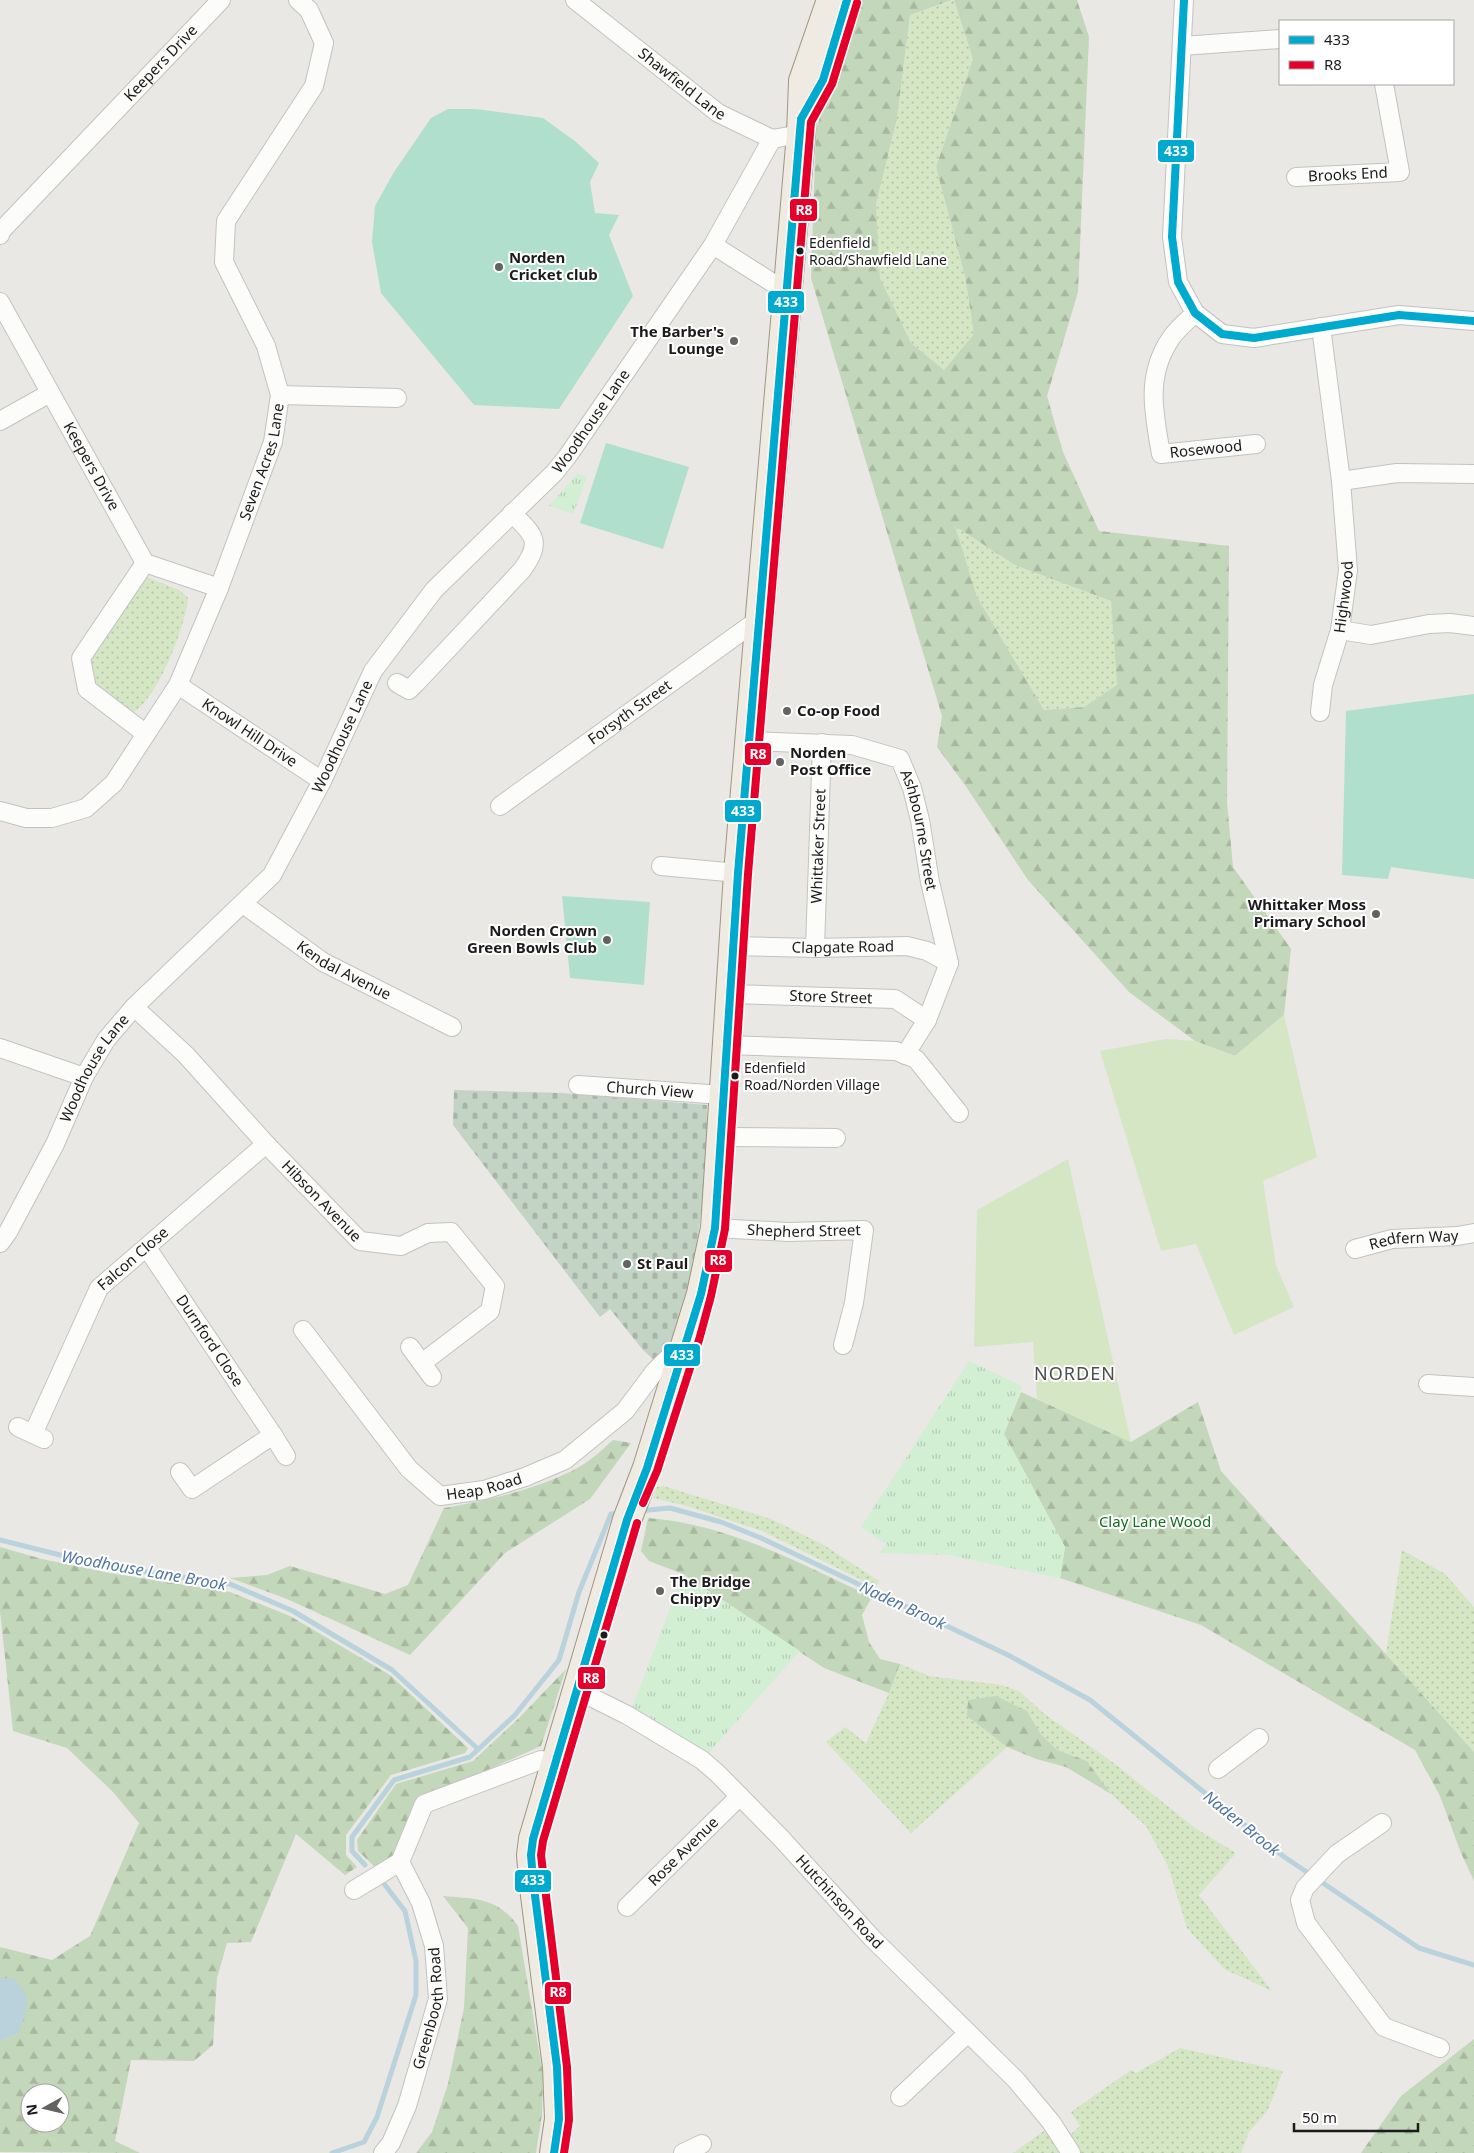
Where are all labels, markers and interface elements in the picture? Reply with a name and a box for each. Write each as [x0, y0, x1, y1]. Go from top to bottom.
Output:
street label: Keepers Drive [119, 20, 201, 105]
legend [1279, 20, 1454, 85]
text: 433 [1324, 29, 1350, 49]
street label: Shawfield Lane [634, 43, 729, 124]
text: R8 [1324, 54, 1342, 74]
line badge: 433 [1157, 139, 1195, 163]
text: 433 [1164, 141, 1188, 160]
street label: Brooks End [1308, 162, 1388, 185]
line badge: R8 [789, 198, 818, 222]
text: R8 [795, 200, 813, 219]
place label: Edenfield Road/Shawfield Lane [809, 233, 947, 269]
marker: Edenfield Road/Shawfield Lane [795, 246, 805, 256]
place label: Norden Cricket club [509, 247, 598, 284]
marker: Norden Cricket club [493, 261, 505, 273]
line badge: 433 [767, 290, 805, 314]
text: 433 [774, 292, 798, 311]
place label: The Barber's Lounge [630, 321, 724, 358]
marker: The Barber's Lounge [728, 335, 740, 347]
street label: Woodhouse Lane [547, 365, 633, 477]
street label: Seven Acres Lane [234, 402, 288, 523]
street label: Keepers Drive [60, 418, 125, 514]
street label: Rosewood [1169, 435, 1243, 462]
street label: Highwood [1329, 560, 1357, 634]
street label: Forsyth Street [583, 674, 675, 748]
street label: Woodhouse Lane [307, 677, 376, 796]
street label: Knowl Hill Drive [199, 693, 302, 771]
place label: Co-op Food [797, 700, 880, 720]
marker: Co-op Food [781, 705, 793, 717]
line badge: R8 [744, 742, 772, 766]
place label: Norden Post Office [790, 742, 871, 779]
text: R8 [749, 744, 767, 763]
marker: Norden Post Office [774, 756, 786, 768]
street label: Ashbourne Street [896, 766, 943, 893]
street label: Whittaker Street [806, 788, 829, 904]
line badge: 433 [724, 799, 762, 823]
text: 433 [731, 801, 755, 820]
place label: Whittaker Moss Primary School [1248, 894, 1366, 931]
marker: Whittaker Moss Primary School [1370, 908, 1382, 920]
place label: Norden Crown Green Bowls Club [467, 920, 597, 957]
marker: Norden Crown Green Bowls Club [601, 934, 613, 946]
street label: Kendal Avenue [293, 935, 395, 1004]
street label: Clapgate Road [791, 935, 894, 957]
street label: Store Street [789, 985, 873, 1007]
street label: Woodhouse Lane [55, 1009, 133, 1125]
place label: Edenfield Road/Norden Village [744, 1058, 880, 1094]
marker: Edenfield Road/Norden Village [730, 1071, 740, 1081]
street label: Church View [606, 1076, 694, 1102]
street label: Hibson Avenue [278, 1155, 366, 1246]
street label: Shepherd Street [746, 1219, 862, 1241]
street label: Falcon Close [93, 1222, 172, 1294]
street label: Redfern Way [1367, 1225, 1459, 1254]
line badge: R8 [704, 1249, 733, 1273]
text: R8 [709, 1250, 727, 1269]
place label: St Paul [637, 1253, 688, 1273]
marker: St Paul [621, 1258, 633, 1270]
street label: Durnford Close [172, 1290, 249, 1390]
line badge: 433 [663, 1343, 701, 1367]
text: 433 [670, 1345, 694, 1364]
district label: NORDEN [1034, 1361, 1116, 1385]
street label: Heap Road [445, 1468, 524, 1504]
park label: Clay Lane Wood [1099, 1511, 1211, 1531]
water label: Woodhouse Lane Brook [60, 1545, 229, 1596]
place label: The Bridge Chippy [670, 1571, 750, 1608]
water label: Naden Brook [856, 1575, 951, 1635]
marker: The Bridge Chippy [654, 1585, 666, 1597]
unlabelled marker [599, 1630, 609, 1640]
line badge: R8 [577, 1666, 606, 1690]
text: R8 [582, 1668, 600, 1687]
water label: Naden Brook [1199, 1785, 1286, 1861]
street label: Rose Avenue [643, 1812, 722, 1890]
street label: Hutchinson Road [792, 1850, 888, 1953]
line badge: 433 [514, 1869, 552, 1893]
text: 433 [521, 1870, 545, 1889]
street label: Greenbooth Road [407, 1946, 447, 2072]
line badge: R8 [544, 1981, 572, 2005]
text: R8 [549, 1982, 567, 2001]
north arrow [20, 2083, 70, 2133]
scale bar [1294, 2100, 1418, 2132]
text: N [21, 2103, 42, 2117]
text: 50 m [1302, 2107, 1337, 2127]

